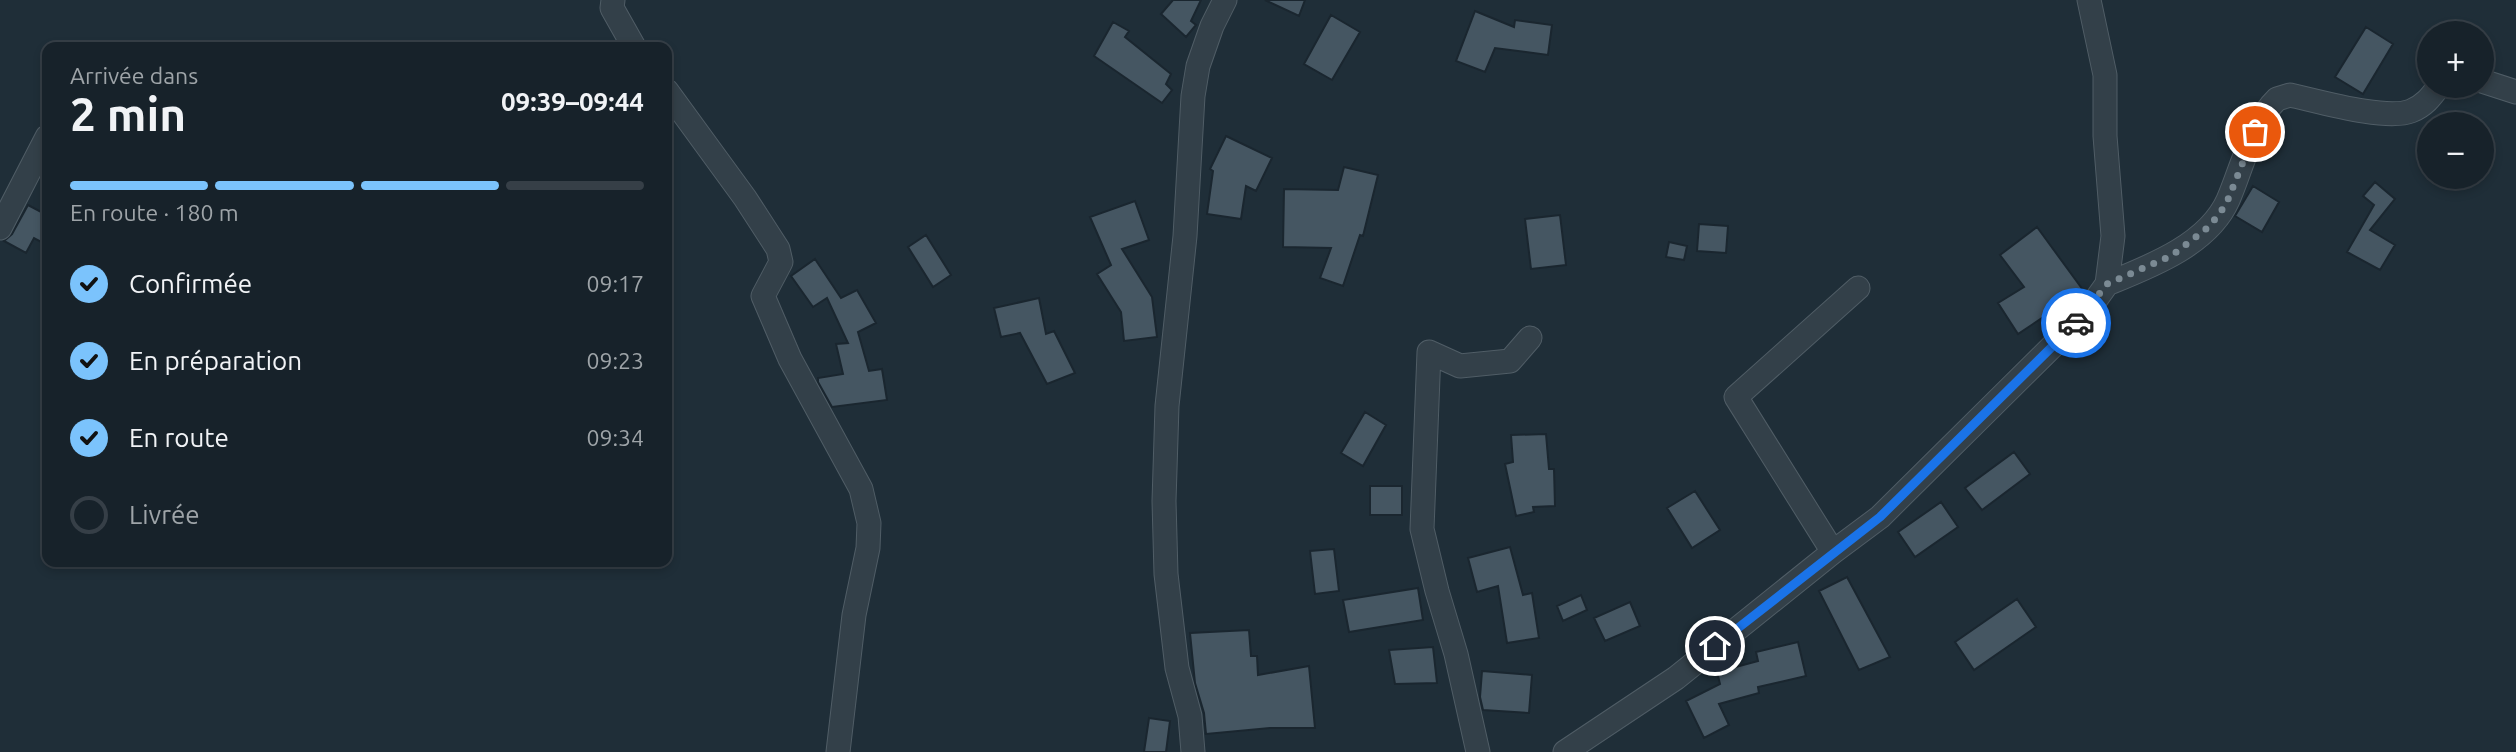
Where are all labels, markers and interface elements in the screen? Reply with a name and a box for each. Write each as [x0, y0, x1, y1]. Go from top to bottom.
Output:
map controls [2417, 21, 2494, 189]
button: + [2417, 21, 2494, 98]
text: Arrivée dans [70, 63, 198, 88]
text: 09:39–09:44 [501, 87, 644, 116]
text: 2 min [70, 88, 186, 140]
pin [2225, 102, 2285, 162]
button: − [2417, 112, 2494, 189]
icon: bag [2236, 113, 2274, 151]
text: En route · 180 m [70, 200, 239, 225]
icon: check [70, 265, 108, 303]
text: Confirmée [129, 269, 252, 298]
text: 09:17 [586, 271, 644, 296]
courier [2041, 288, 2111, 358]
icon: car [2057, 304, 2095, 342]
icon: check [70, 342, 108, 380]
text: En préparation [129, 346, 302, 375]
text: 09:23 [586, 348, 644, 373]
icon: check [70, 419, 108, 457]
text: En route [129, 423, 229, 452]
text: 09:34 [586, 425, 644, 450]
text: Livrée [129, 500, 200, 529]
pin [1685, 616, 1745, 676]
icon: home [1696, 627, 1734, 665]

